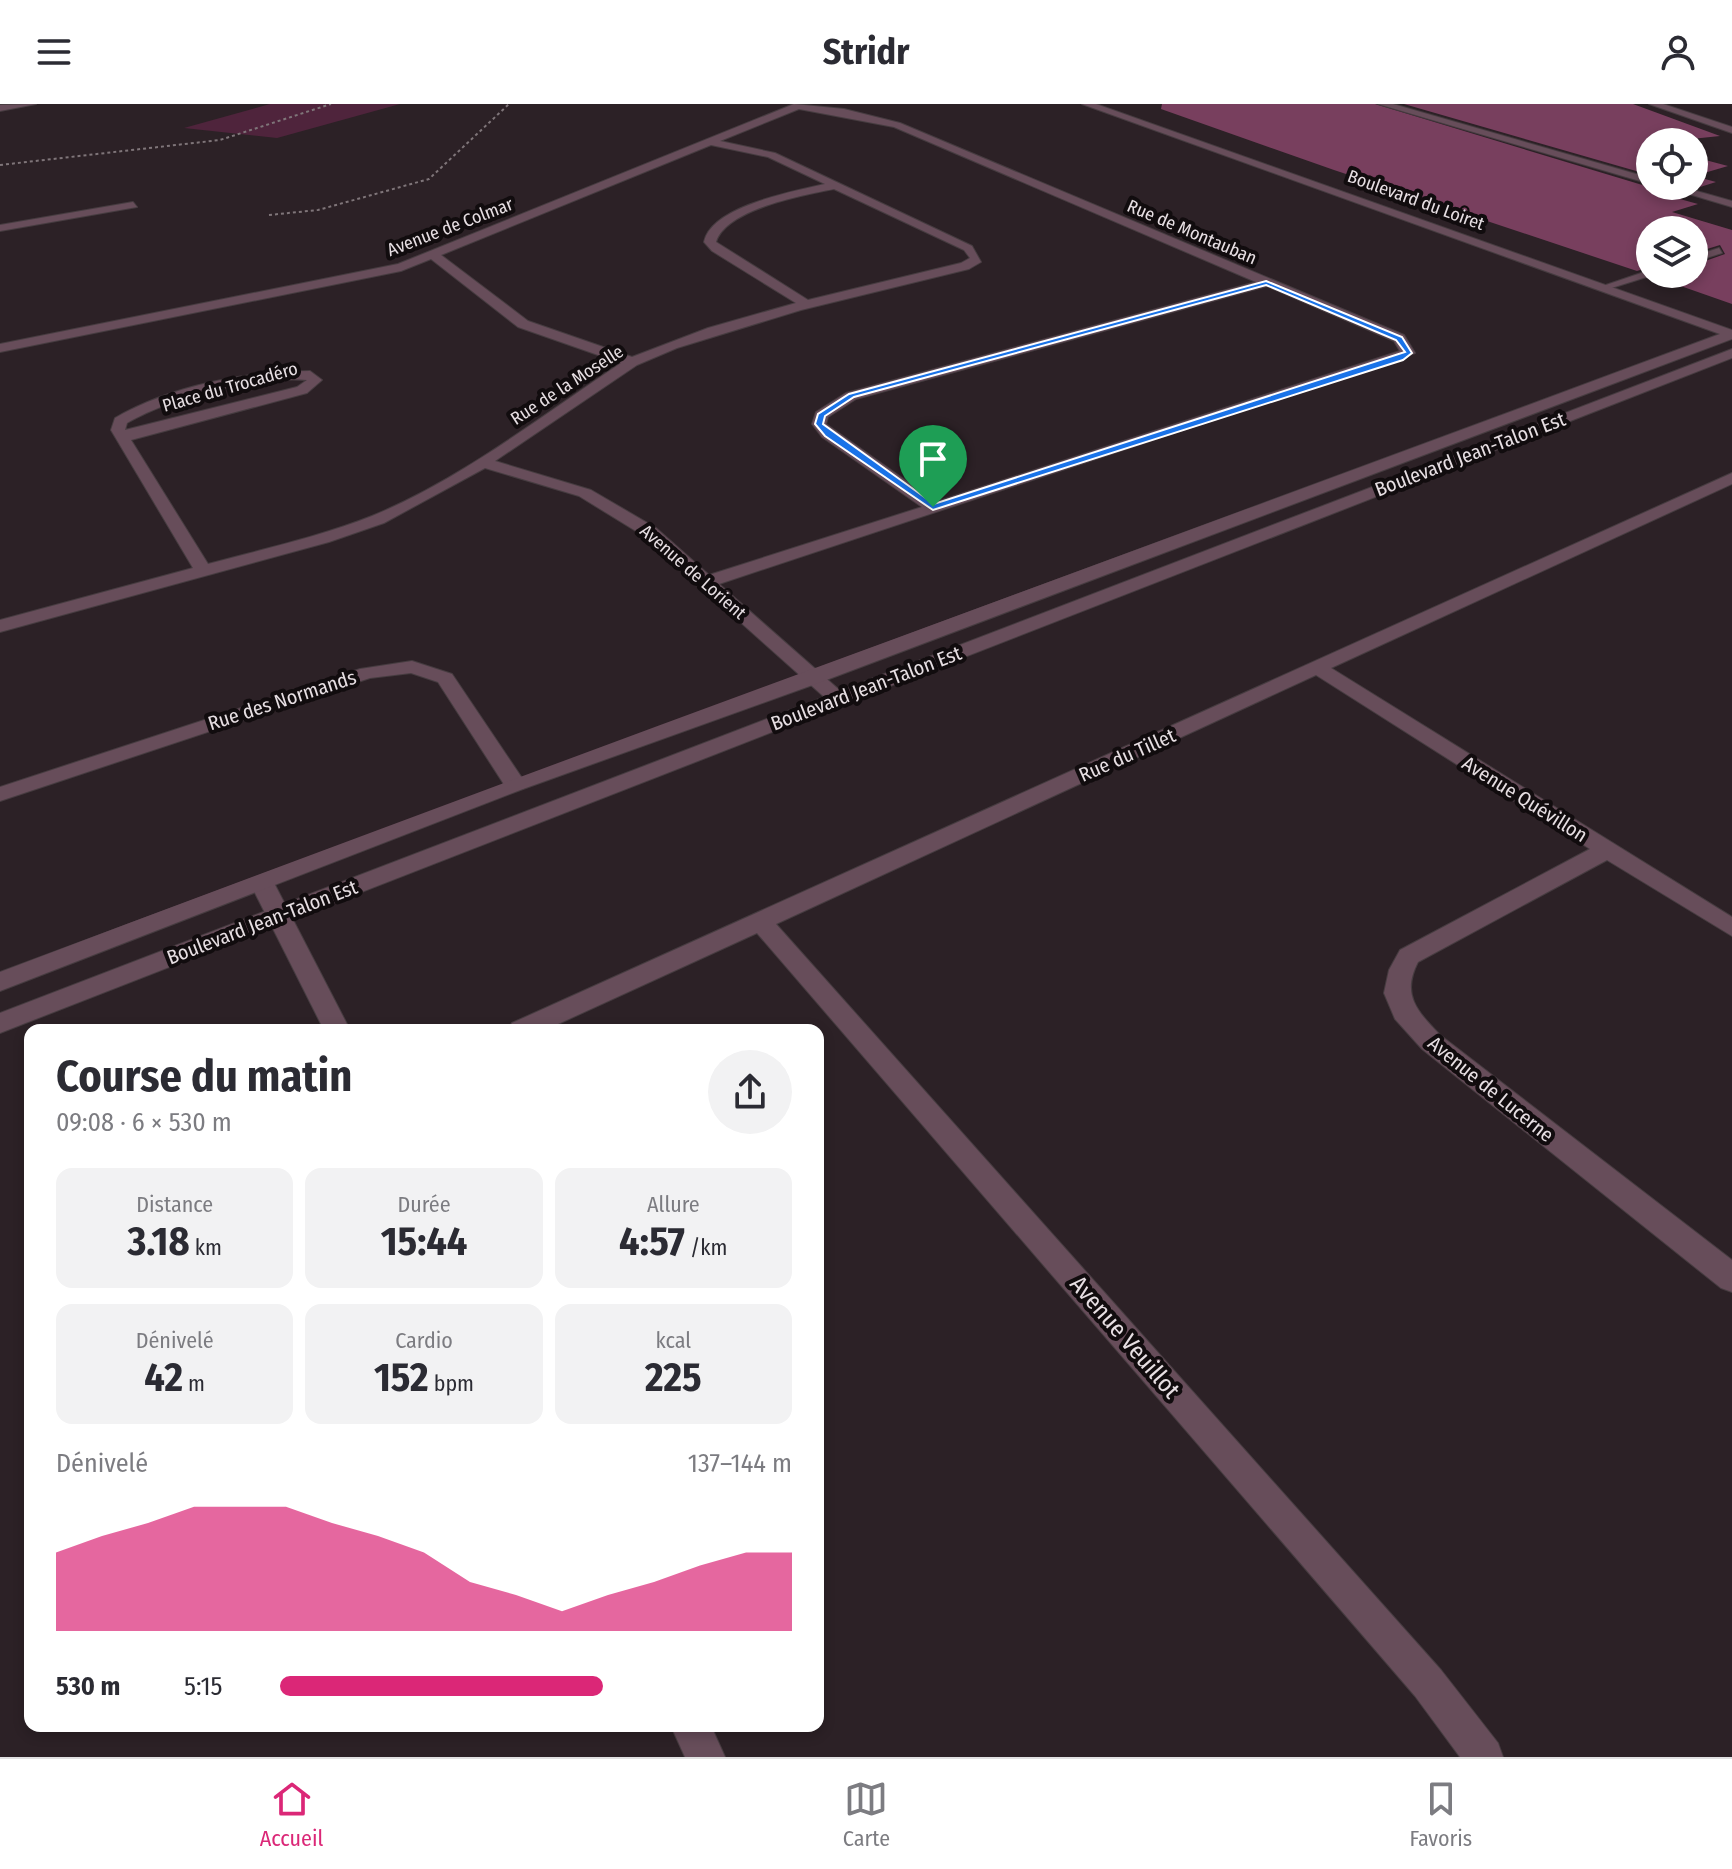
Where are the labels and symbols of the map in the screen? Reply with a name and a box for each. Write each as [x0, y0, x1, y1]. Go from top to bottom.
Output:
street label: Boulevard du Loiret [1345, 165, 1487, 235]
street label: Avenue de Colmar [384, 193, 517, 261]
street label: Rue de Montauban [1124, 195, 1260, 269]
street label: Rue de la Moselle [507, 340, 628, 430]
street label: Place du Trocadéro [160, 357, 300, 417]
street label: Boulevard Jean-Talon Est [1371, 406, 1569, 501]
pin [899, 425, 967, 507]
street label: Avenue de Lorient [636, 520, 751, 624]
street label: Boulevard Jean-Talon Est [767, 640, 965, 735]
street label: Rue des Normands [205, 665, 359, 735]
street label: Rue du Tillet [1075, 723, 1179, 787]
street label: Avenue Quévillon [1458, 751, 1592, 847]
street label: Boulevard Jean-Talon Est [163, 874, 361, 969]
street label: Avenue de Lucerne [1423, 1031, 1559, 1147]
street label: Avenue Veuillot [1064, 1270, 1186, 1404]

